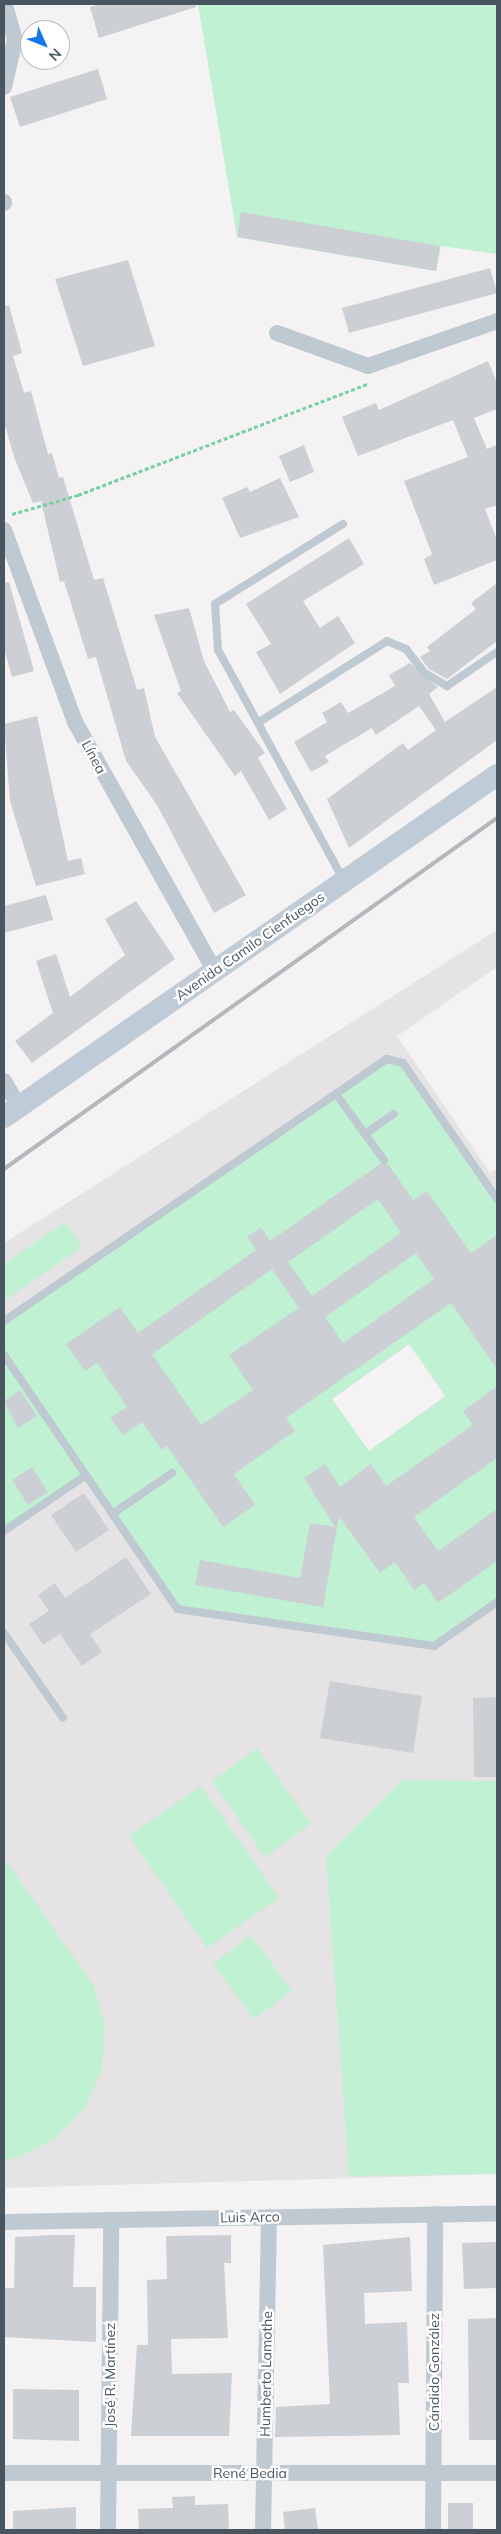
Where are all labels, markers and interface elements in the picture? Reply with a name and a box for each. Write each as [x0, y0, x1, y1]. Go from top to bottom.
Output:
north arrow [20, 20, 70, 70]
text: N [45, 45, 65, 65]
street label: Línea [78, 738, 110, 776]
street label: Avenida Camilo Cienfuegos [172, 888, 328, 1004]
street label: Luis Arco [220, 2208, 280, 2226]
street label: Humberto Lamothe [257, 2311, 275, 2437]
street label: Cándido González [426, 2313, 442, 2431]
street label: José R. Martínez [102, 2323, 118, 2427]
street label: René Bedia [213, 2465, 287, 2481]

